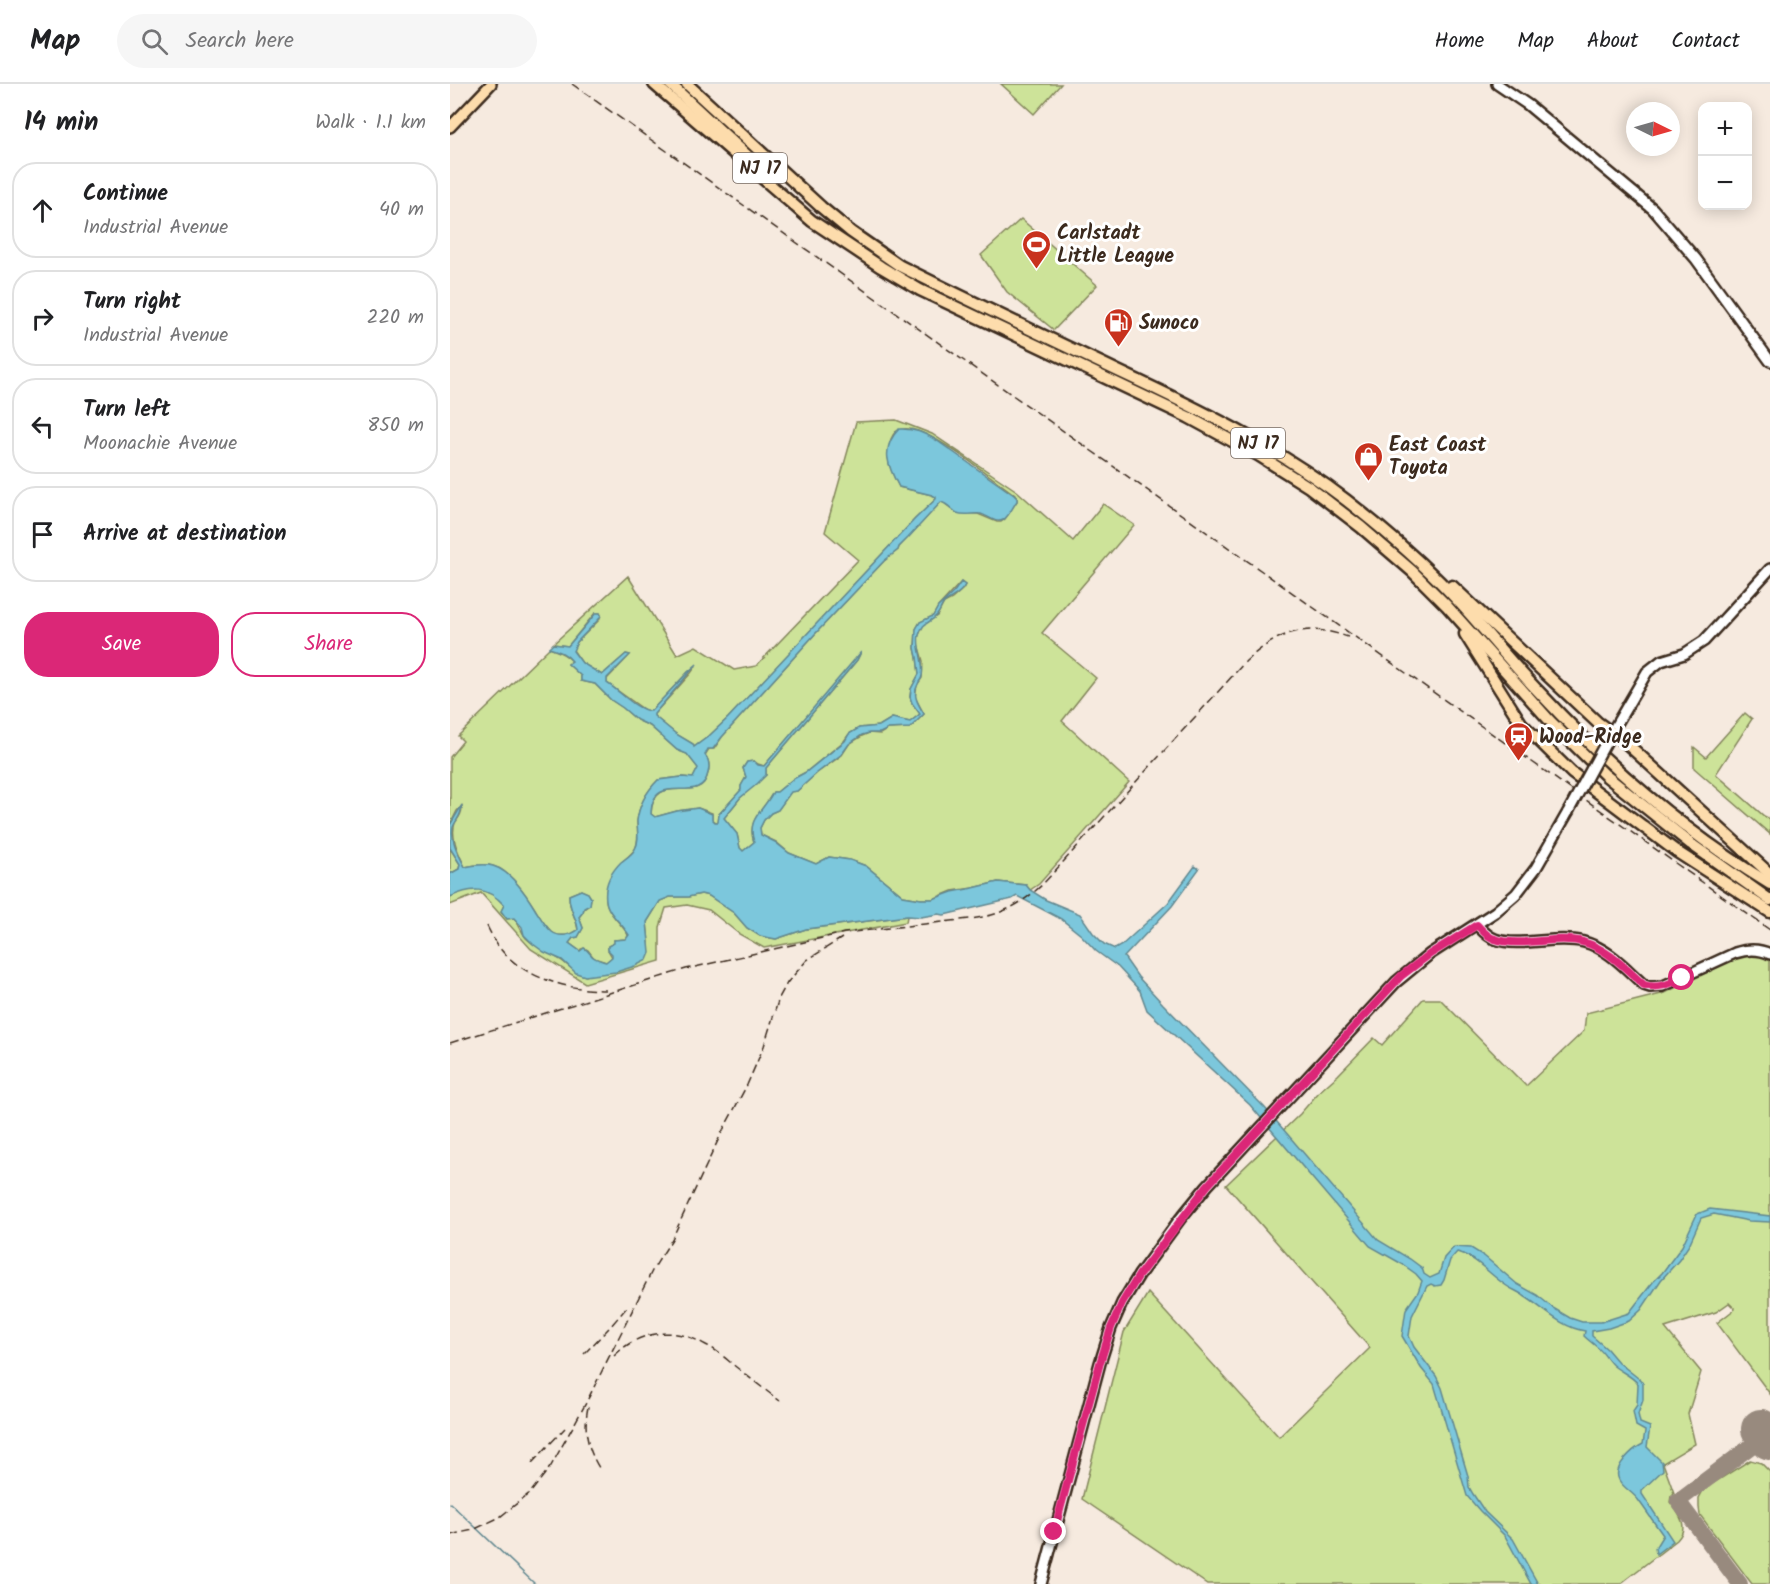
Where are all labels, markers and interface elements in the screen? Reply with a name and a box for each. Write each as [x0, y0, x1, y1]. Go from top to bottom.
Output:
search box [117, 14, 537, 68]
text: Map [30, 19, 81, 64]
text: Search here [186, 24, 294, 59]
icon: search [138, 25, 171, 58]
text: Home [1435, 25, 1484, 58]
text: Map [1517, 25, 1554, 58]
text: About [1587, 25, 1638, 58]
text: Contact [1671, 25, 1740, 58]
text: 14 min [24, 102, 99, 144]
north arrow [1626, 102, 1680, 156]
map controls [1698, 102, 1752, 210]
button: + [1698, 102, 1752, 156]
text: Walk · 1.1 km [315, 107, 426, 139]
road number: NJ 17 [733, 153, 787, 183]
button: − [1698, 156, 1752, 210]
text: Continue [83, 177, 168, 212]
icon: ahead [26, 194, 59, 227]
text: 40 m [379, 194, 424, 226]
text: Industrial Avenue [83, 212, 228, 244]
place label: Carlstadt Little League [1057, 218, 1174, 273]
sports icon: Carlstadt Little League [1020, 228, 1052, 270]
text: Turn right [83, 285, 181, 320]
icon: right [26, 302, 59, 335]
text: 220 m [367, 302, 424, 334]
fuel station icon: Sunoco [1102, 306, 1134, 348]
place label: Sunoco [1139, 308, 1199, 340]
text: Industrial Avenue [83, 320, 228, 352]
text: Turn left [83, 393, 170, 428]
icon: left [26, 410, 59, 443]
text: 850 m [367, 410, 424, 442]
text: Moonachie Avenue [83, 428, 237, 460]
road number: NJ 17 [1231, 428, 1285, 458]
place label: East Coast Toyota [1389, 430, 1487, 485]
shop icon: East Coast Toyota [1352, 440, 1384, 482]
text: Arrive at destination [83, 517, 286, 552]
icon: arrive [26, 518, 59, 551]
button: Save [24, 612, 219, 677]
button: Share [231, 612, 426, 677]
station icon: Wood-Ridge [1502, 720, 1534, 762]
place label: Wood-Ridge [1539, 722, 1642, 754]
route start [1668, 964, 1694, 990]
route end [1040, 1518, 1066, 1544]

